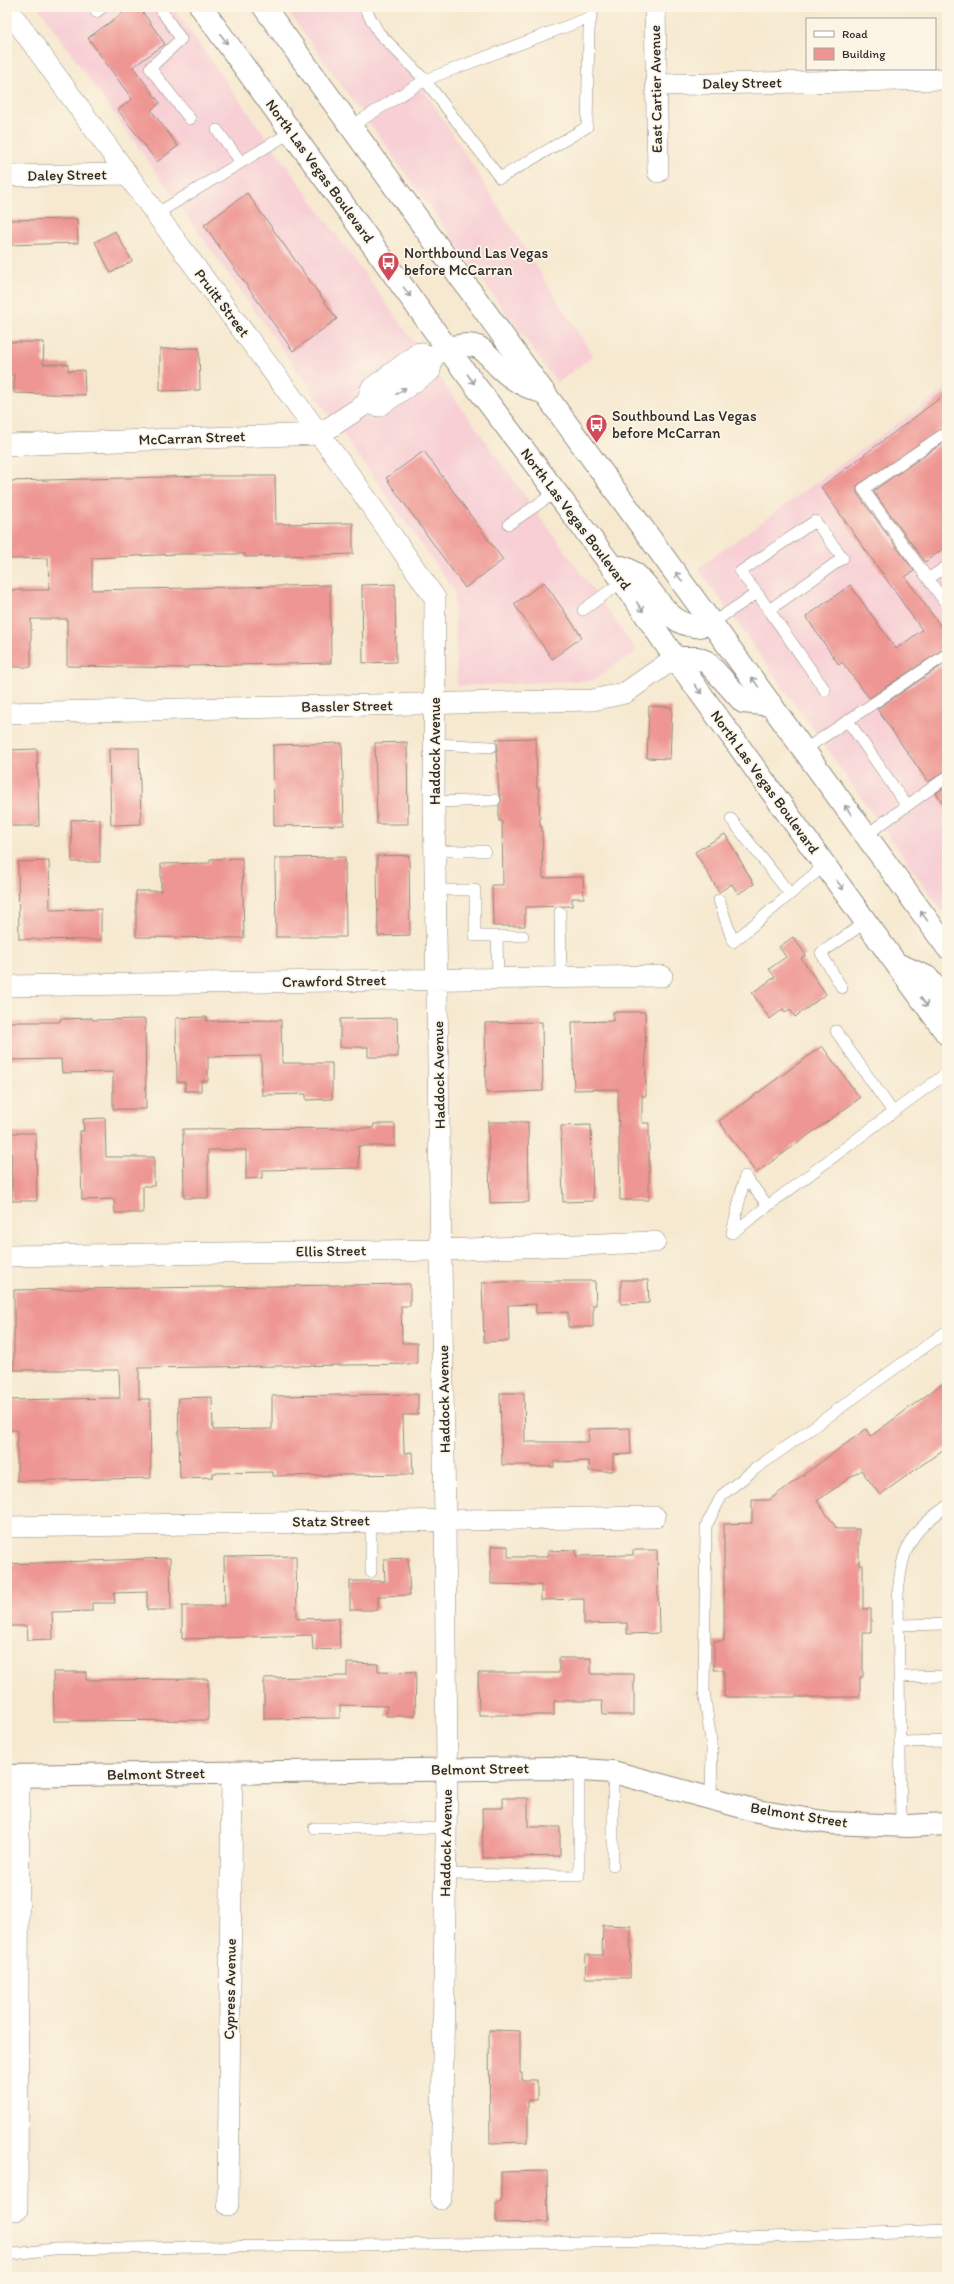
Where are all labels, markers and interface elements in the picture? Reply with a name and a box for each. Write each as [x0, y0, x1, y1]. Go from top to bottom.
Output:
legend [806, 18, 936, 70]
street label: East Cartier Avenue [646, 25, 666, 153]
text: Road [842, 27, 868, 41]
one-way arrow [220, 33, 228, 44]
text: Building [842, 47, 886, 61]
street label: Daley Street [702, 73, 782, 93]
street label: North Las Vegas Boulevard [262, 96, 379, 247]
street label: Daley Street [27, 165, 107, 185]
place label: Northbound Las Vegas before McCarran [404, 244, 548, 279]
bus stop icon: Northbound Las Vegas before McCarran [376, 249, 402, 282]
street label: Pruitt Street [191, 265, 254, 341]
one-way arrow [402, 286, 411, 297]
one-way arrow [466, 373, 475, 384]
one-way arrow [395, 387, 406, 395]
place label: Southbound Las Vegas before McCarran [612, 407, 757, 442]
bus stop icon: Southbound Las Vegas before McCarran [583, 412, 609, 445]
street label: McCarran Street [138, 427, 246, 449]
street label: North Las Vegas Boulevard [517, 445, 636, 594]
one-way arrow [675, 572, 683, 583]
one-way arrow [636, 601, 644, 612]
one-way arrow [751, 677, 759, 688]
one-way arrow [694, 683, 702, 694]
street label: Bassler Street [301, 696, 393, 716]
street label: Haddock Avenue [426, 697, 444, 805]
street label: North Las Vegas Boulevard [707, 707, 824, 858]
one-way arrow [844, 805, 852, 816]
one-way arrow [835, 880, 844, 891]
one-way arrow [920, 910, 928, 921]
street label: Crawford Street [282, 971, 387, 991]
one-way arrow [920, 996, 928, 1007]
street label: Haddock Avenue [429, 1021, 449, 1129]
street label: Ellis Street [296, 1241, 367, 1261]
street label: Haddock Avenue [434, 1345, 454, 1453]
street label: Statz Street [292, 1511, 370, 1531]
street label: Belmont Street [431, 1759, 530, 1779]
street label: Belmont Street [107, 1764, 206, 1784]
street label: Haddock Avenue [436, 1789, 456, 1897]
street label: Belmont Street [749, 1798, 849, 1832]
street label: Cypress Avenue [220, 1938, 240, 2040]

